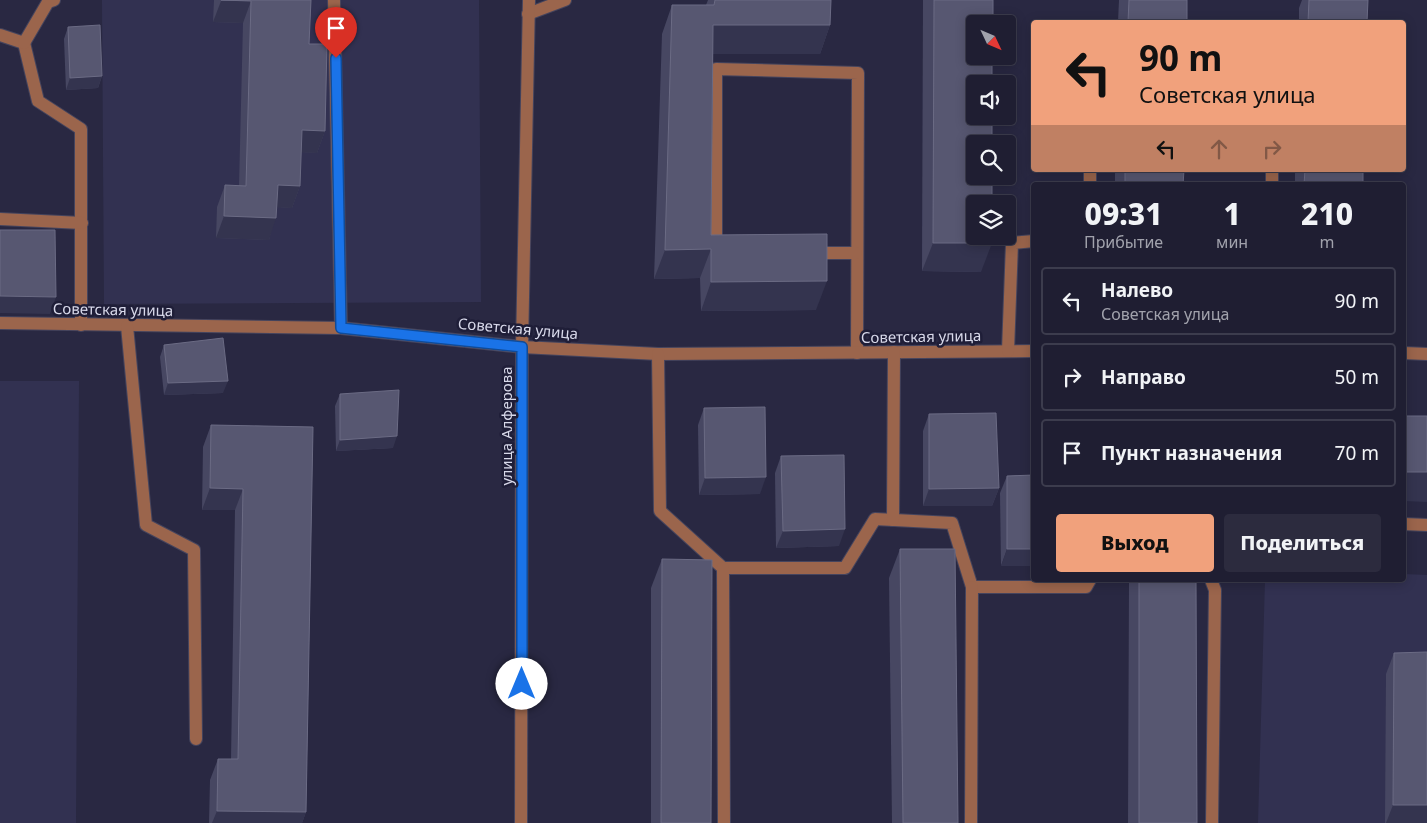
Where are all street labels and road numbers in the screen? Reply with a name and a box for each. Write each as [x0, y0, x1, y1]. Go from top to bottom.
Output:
street label: Советская улица [53, 298, 173, 320]
street label: Советская улица [457, 313, 579, 343]
street label: Советская улица [861, 325, 981, 347]
street label: улица Алферова [496, 367, 516, 485]

